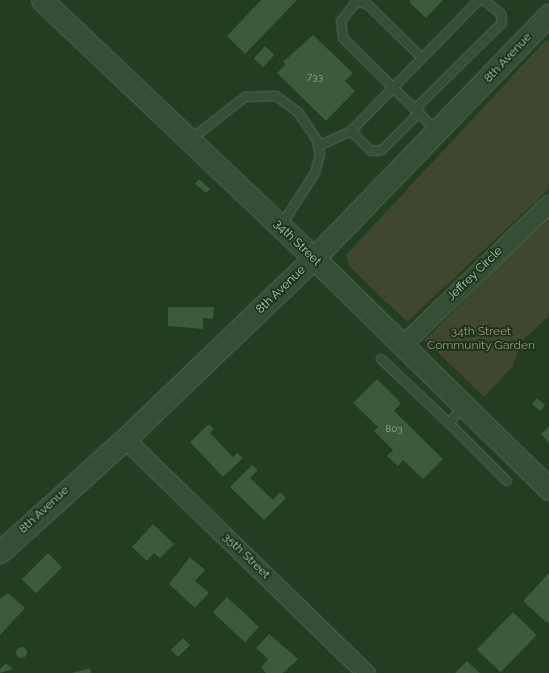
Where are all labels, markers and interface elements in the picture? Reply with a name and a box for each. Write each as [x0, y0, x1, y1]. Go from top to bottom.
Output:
street label: 8th Avenue [481, 30, 535, 86]
house number: 733 [307, 71, 323, 83]
street label: 34th Street [270, 217, 324, 269]
street label: Jeffrey Circle [444, 244, 506, 304]
street label: 8th Avenue [253, 263, 309, 317]
park label: 34th Street Community Garden [427, 325, 535, 353]
house number: 803 [385, 423, 403, 435]
street label: 8th Avenue [16, 483, 72, 537]
street label: 35th Street [219, 530, 273, 582]

